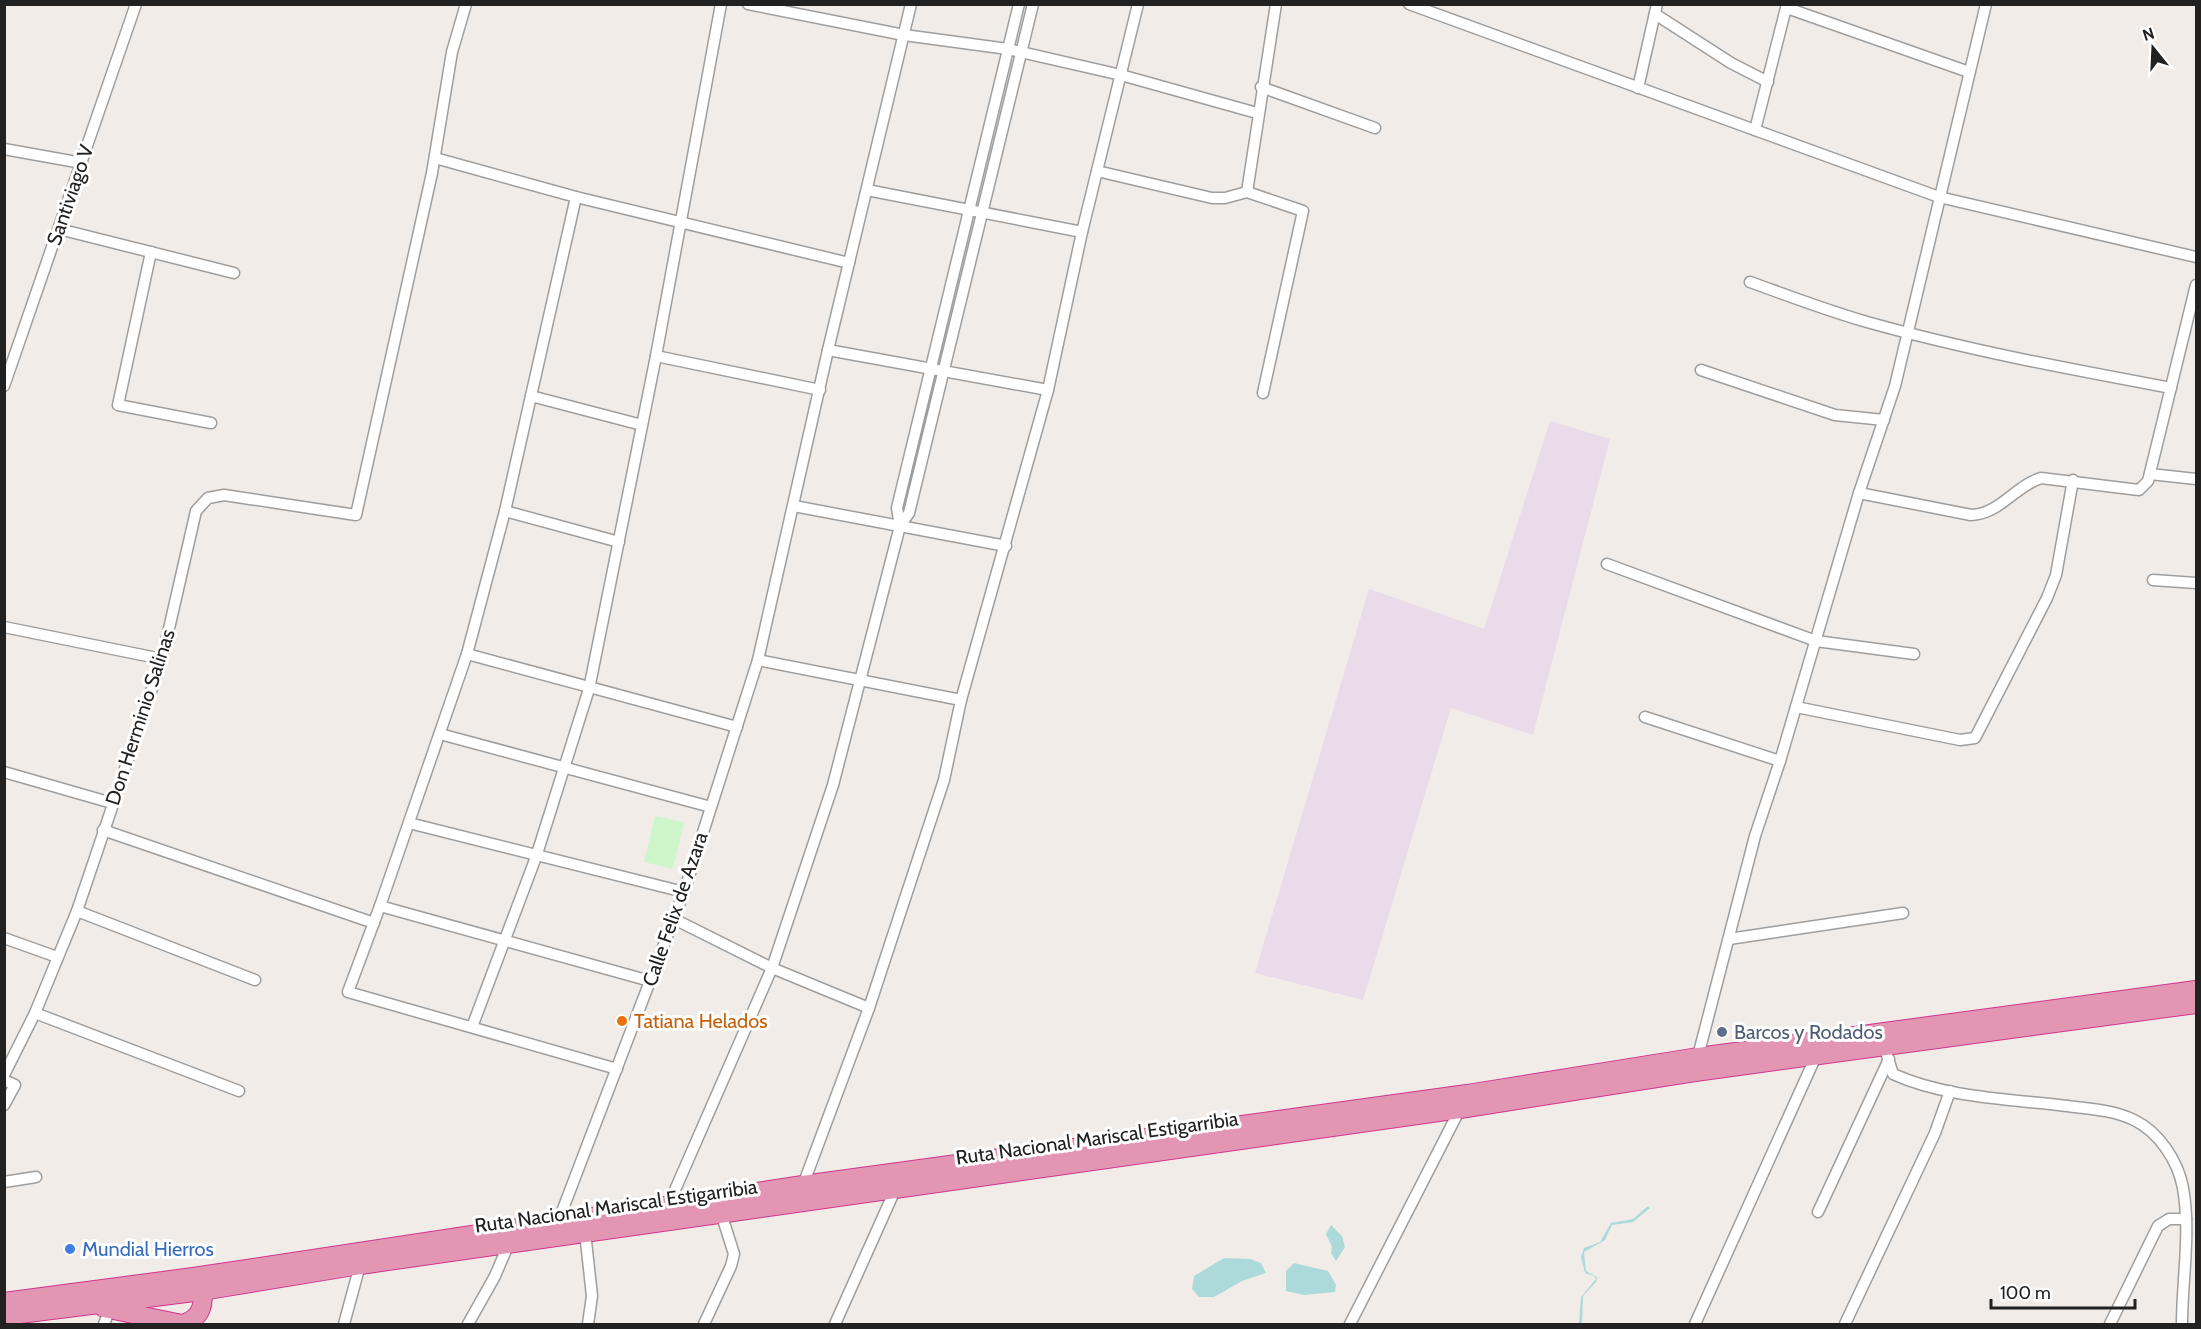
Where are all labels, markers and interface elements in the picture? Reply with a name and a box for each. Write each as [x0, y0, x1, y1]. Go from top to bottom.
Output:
north arrow [2123, 18, 2183, 78]
text: N [2140, 23, 2157, 45]
street label: Santiviago V [42, 141, 99, 248]
street label: Don Herminio Salinas [100, 626, 180, 808]
street label: Calle Felix de Azara [637, 828, 713, 989]
place label: Tatiana Helados [634, 1009, 767, 1033]
marker: Tatiana Helados [615, 1014, 629, 1028]
place label: Barcos y Rodados [1734, 1020, 1883, 1044]
marker: Barcos y Rodados [1715, 1025, 1729, 1039]
street label: Ruta Nacional Mariscal Estigarribia [954, 1106, 1240, 1170]
street label: Ruta Nacional Mariscal Estigarribia [473, 1174, 759, 1238]
place label: Mundial Hierros [82, 1237, 214, 1261]
marker: Mundial Hierros [63, 1242, 77, 1256]
scale bar [1991, 1272, 2135, 1310]
text: 100 m [2000, 1282, 2051, 1304]

